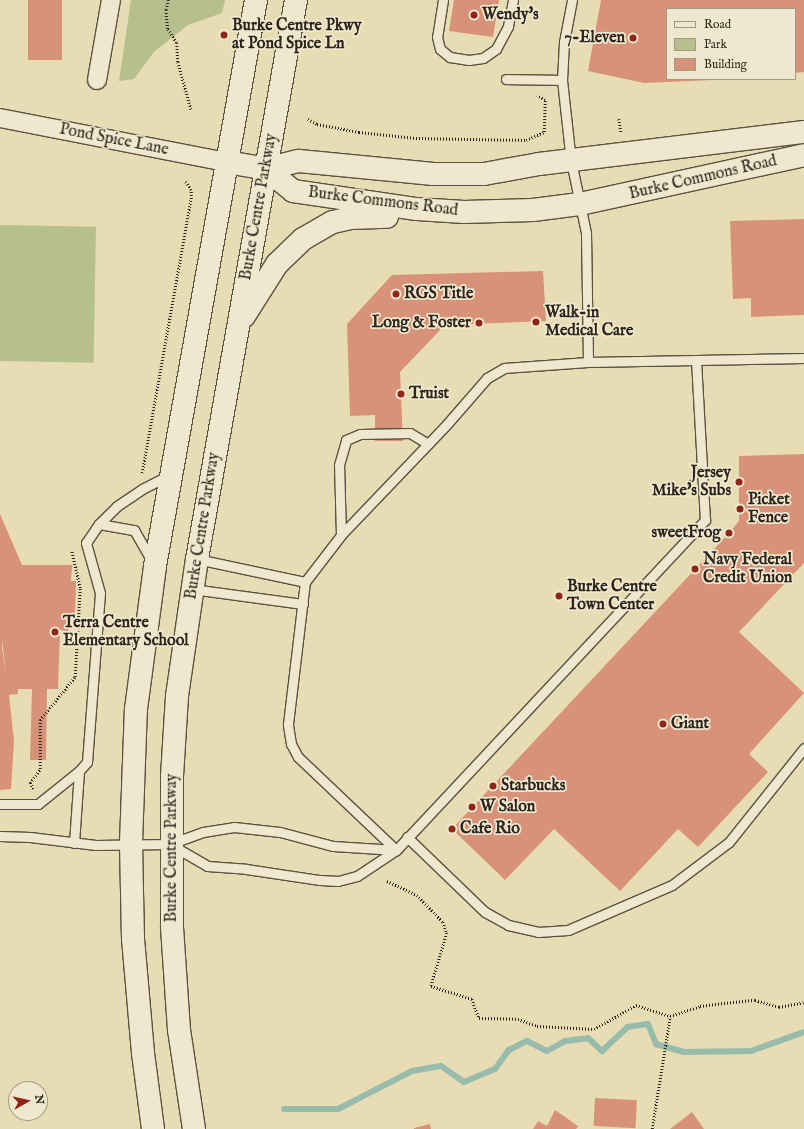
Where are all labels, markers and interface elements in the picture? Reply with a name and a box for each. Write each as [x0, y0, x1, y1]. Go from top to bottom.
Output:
place label: Wendy's [482, 5, 539, 25]
legend [666, 8, 796, 80]
marker: Wendy's [469, 10, 479, 20]
place label: Burke Centre Pkwy at Pond Spice Ln [232, 16, 362, 54]
text: Road [704, 17, 731, 32]
place label: 7-Eleven [564, 28, 625, 48]
marker: Burke Centre Pkwy at Pond Spice Ln [219, 30, 229, 40]
marker: 7-Eleven [628, 33, 638, 43]
text: Park [704, 37, 727, 52]
text: Building [704, 57, 747, 72]
street label: Pond Spice Lane [58, 120, 170, 160]
street label: Burke Centre Parkway [237, 132, 281, 282]
street label: Burke Commons Road [627, 152, 779, 204]
street label: Burke Commons Road [307, 183, 459, 221]
place label: RGS Title [404, 284, 473, 304]
marker: RGS Title [391, 289, 401, 299]
place label: Walk-in Medical Care [545, 303, 633, 341]
place label: Long & Foster [372, 313, 471, 333]
marker: Walk-in Medical Care [530, 316, 542, 328]
marker: Long & Foster [474, 318, 484, 328]
place label: Truist [409, 384, 449, 404]
marker: Truist [396, 389, 406, 399]
street label: Burke Centre Parkway [182, 451, 224, 601]
place label: Jersey Mike's Subs [652, 463, 731, 501]
marker: Jersey Mike's Subs [734, 477, 744, 487]
place label: Picket Fence [748, 490, 790, 528]
marker: Picket Fence [735, 504, 745, 514]
place label: sweetFrog [652, 523, 721, 543]
marker: sweetFrog [724, 528, 734, 538]
place label: Navy Federal Credit Union [703, 550, 792, 588]
marker: Navy Federal Credit Union [690, 564, 700, 574]
place label: Burke Centre Town Center [567, 577, 657, 615]
marker: Burke Centre Town Center [554, 591, 564, 601]
place label: Terra Centre Elementary School [63, 613, 189, 651]
marker: Terra Centre Elementary School [50, 627, 60, 637]
place label: Giant [671, 714, 709, 734]
marker: Giant [658, 719, 668, 729]
street label: Burke Centre Parkway [162, 774, 182, 922]
place label: Starbucks [501, 776, 565, 796]
marker: Starbucks [488, 781, 498, 791]
place label: W Salon [480, 797, 535, 817]
marker: W Salon [467, 802, 477, 812]
place label: Cafe Rio [460, 819, 520, 839]
marker: Cafe Rio [447, 824, 457, 834]
north arrow [8, 1081, 48, 1121]
text: N [31, 1094, 46, 1105]

